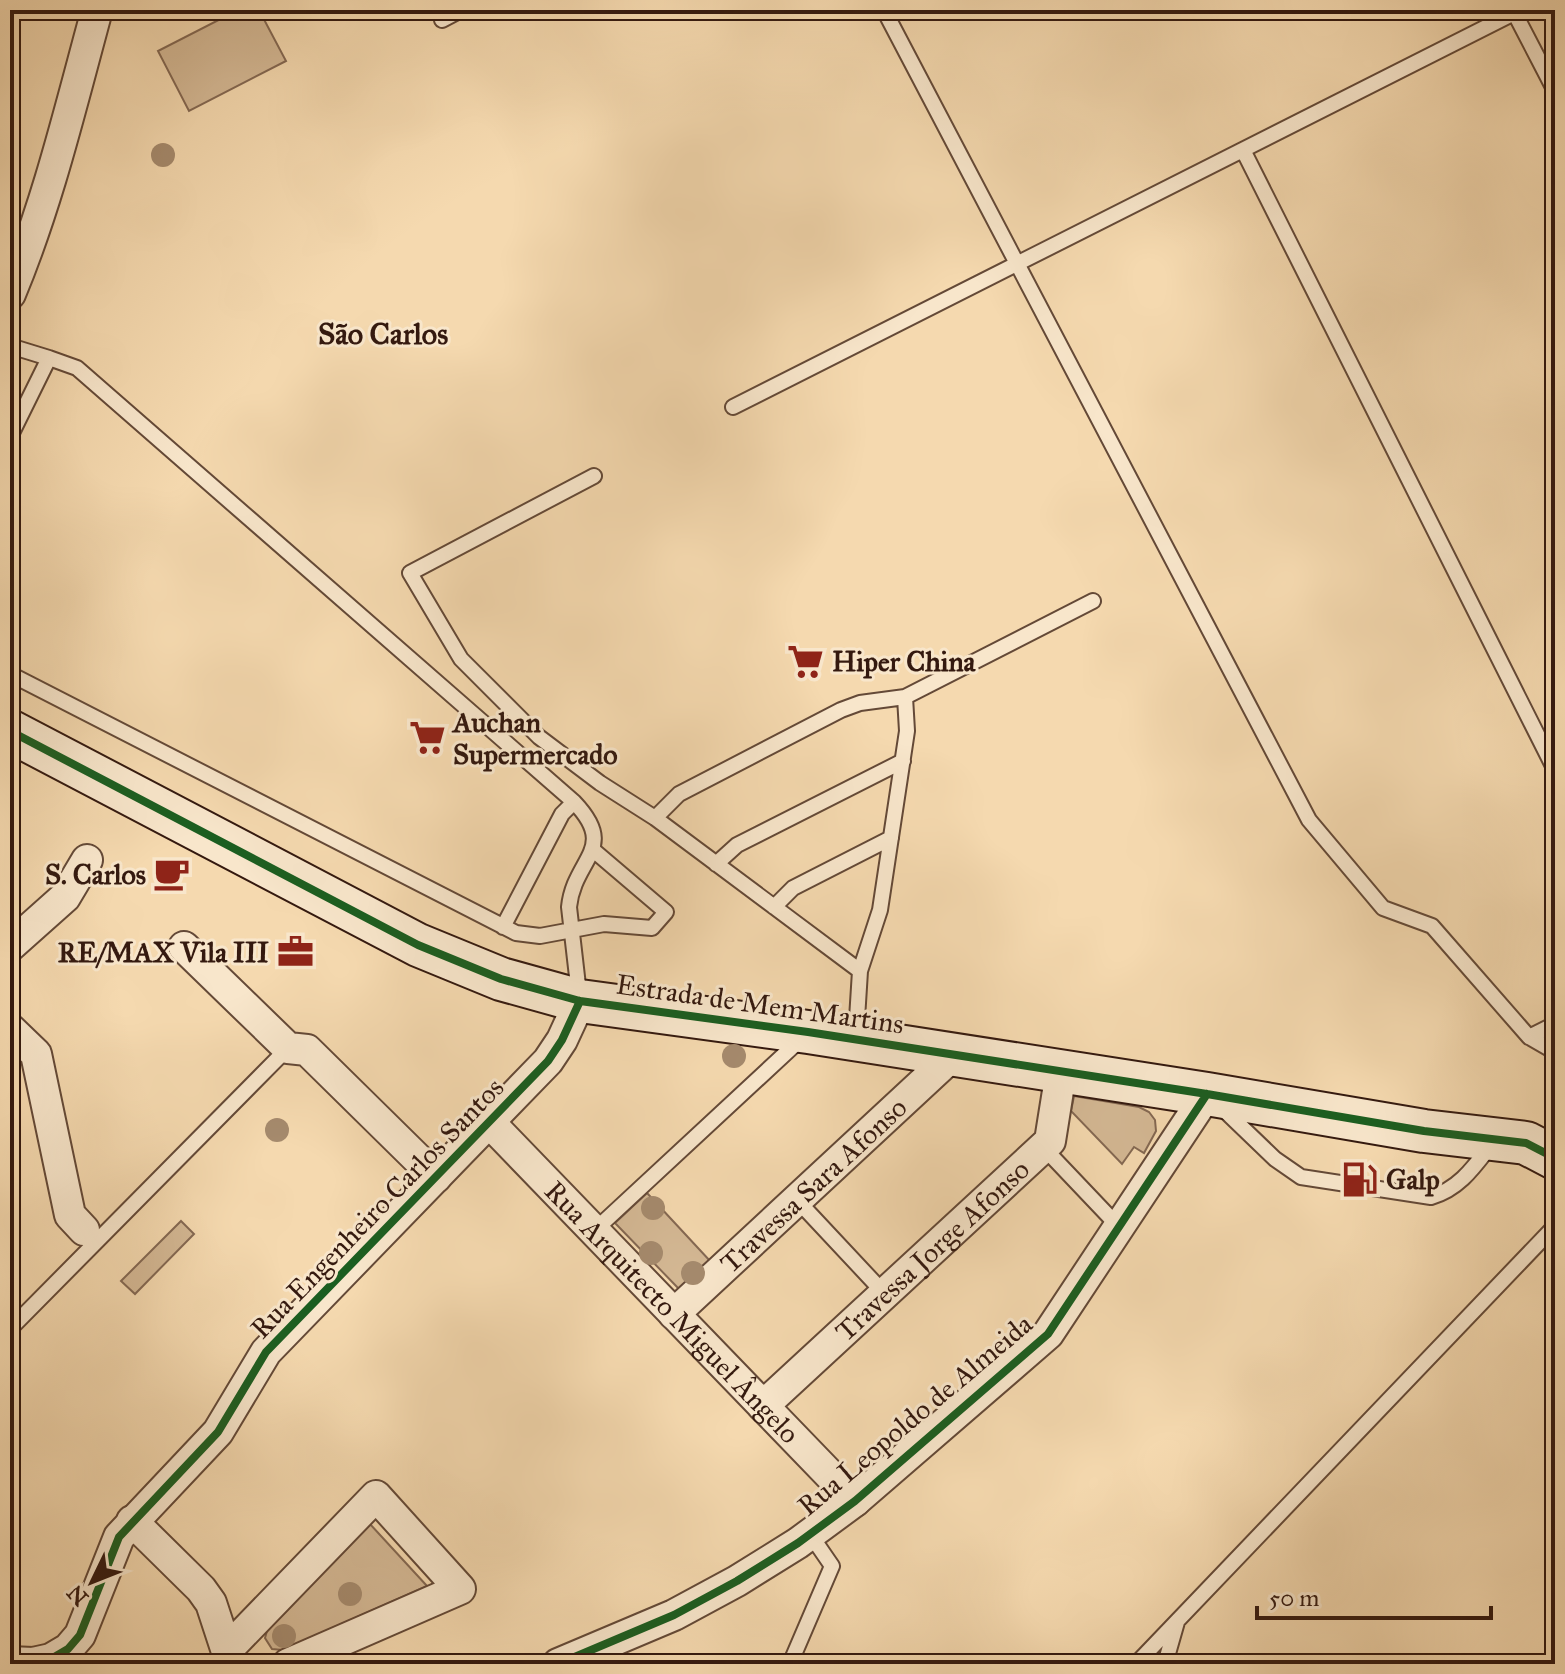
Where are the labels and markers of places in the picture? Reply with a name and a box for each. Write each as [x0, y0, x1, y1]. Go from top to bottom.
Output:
supermarket icon: Hiper China [787, 642, 825, 680]
place label: Hiper China [832, 644, 977, 679]
place label: Auchan Supermercado [451, 705, 618, 772]
supermarket icon: Auchan Supermercado [408, 719, 446, 757]
cafe icon: S. Carlos [153, 855, 191, 893]
place label: S. Carlos [45, 857, 146, 892]
office icon: RE/MAX Vila III [276, 933, 314, 971]
place label: RE/MAX Vila III [58, 935, 269, 970]
fuel station icon: Galp [1341, 1160, 1379, 1198]
place label: Galp [1386, 1162, 1440, 1197]

